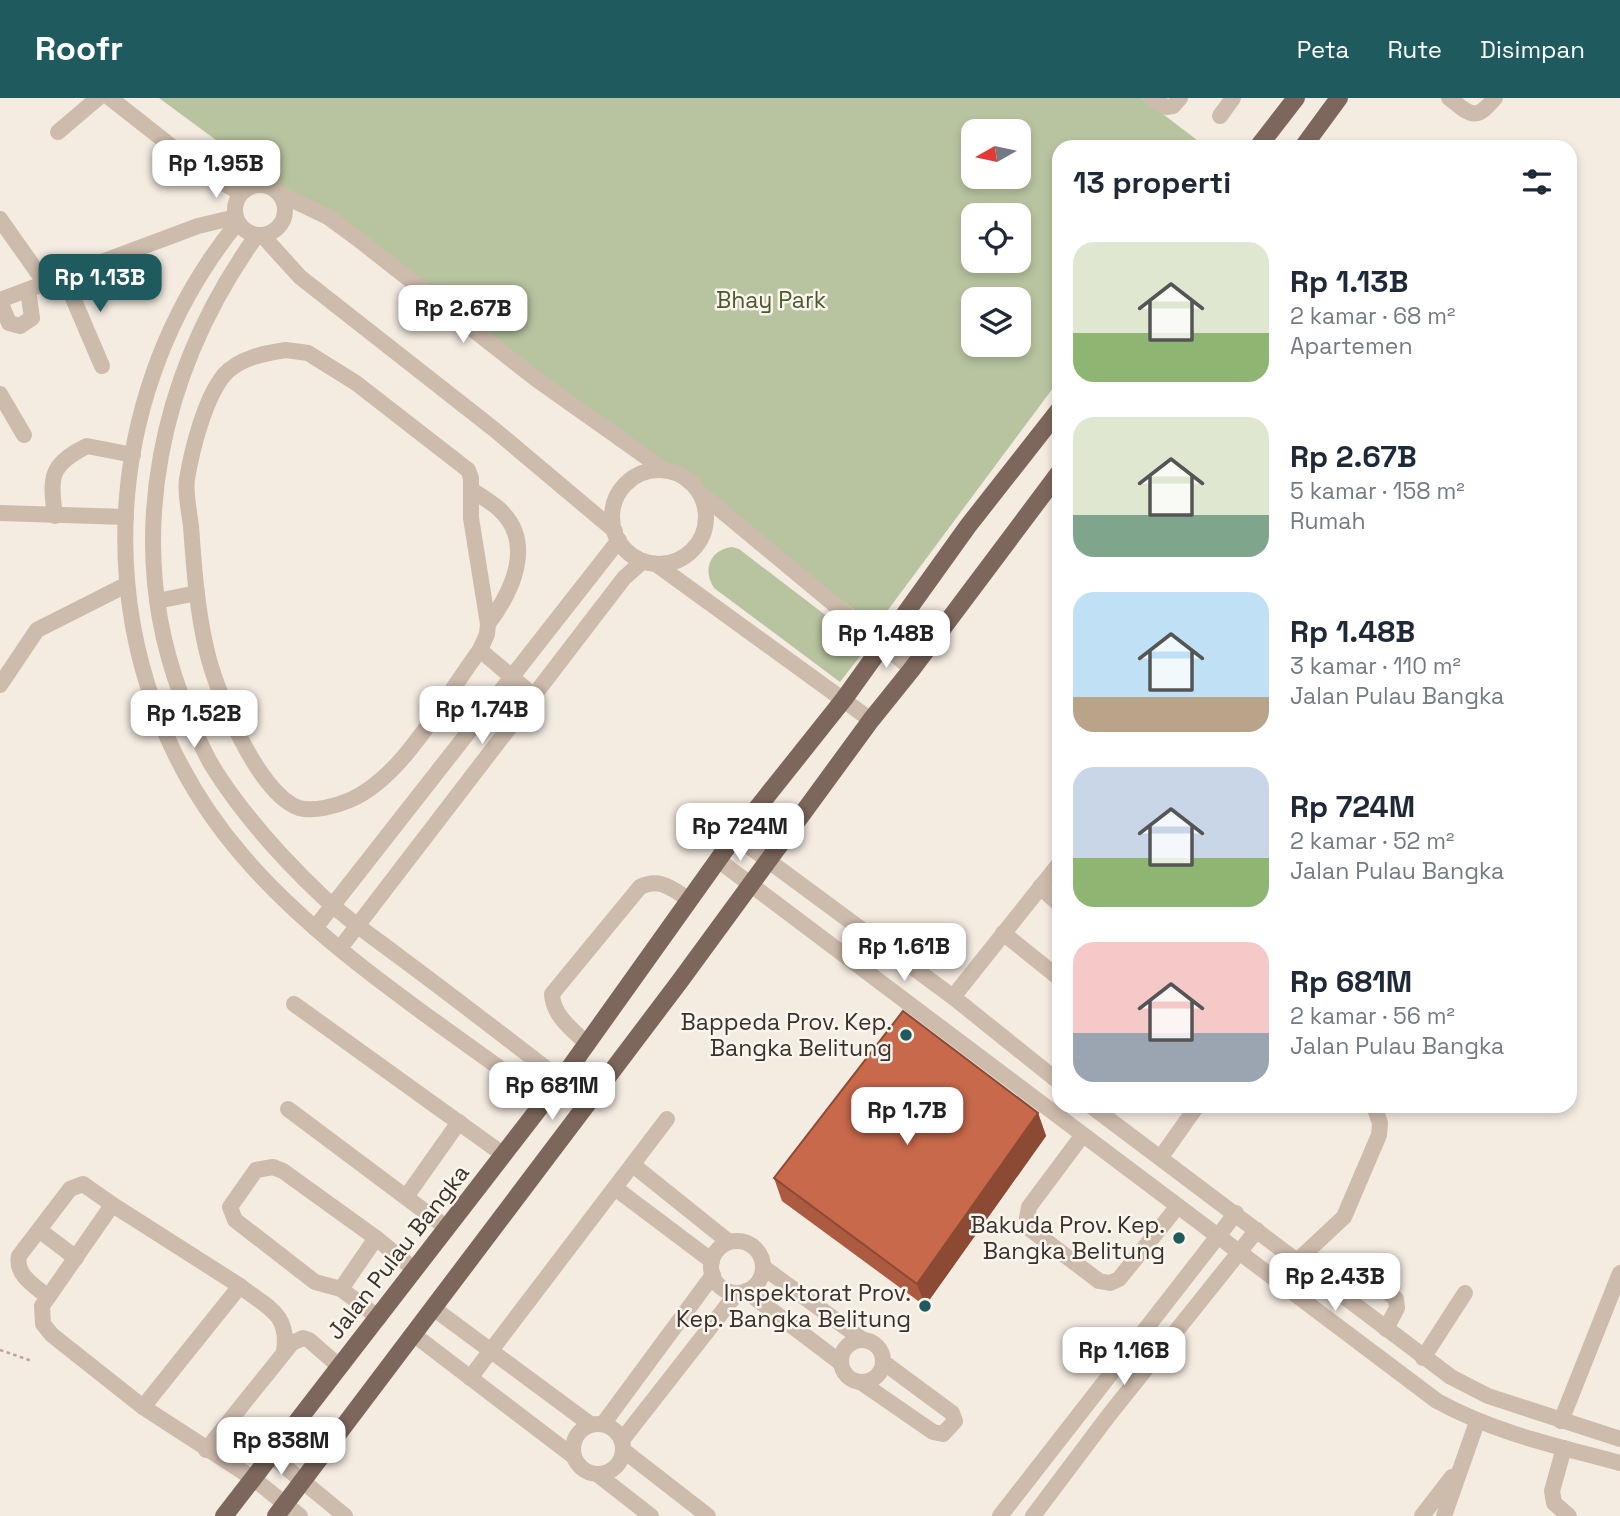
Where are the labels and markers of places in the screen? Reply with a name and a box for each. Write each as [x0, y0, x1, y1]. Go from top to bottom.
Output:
pin: Rp 1.95B [144, 140, 288, 200]
pin: Rp 1.13B [28, 254, 172, 314]
pin: Rp 2.67B [391, 286, 535, 345]
pin: Rp 1.48B [814, 610, 958, 670]
pin: Rp 1.74B [410, 686, 554, 746]
pin: Rp 1.52B [122, 690, 266, 750]
pin: Rp 724M [675, 804, 805, 863]
pin: Rp 1.61B [832, 924, 976, 983]
place label: Bappeda Prov. Kep. Bangka Belitung [681, 1007, 892, 1063]
marker: Bappeda Prov. Kep. Bangka Belitung [898, 1027, 914, 1043]
pin: Rp 681M [487, 1062, 617, 1122]
pin: Rp 1.7B [842, 1088, 972, 1147]
place label: Bakuda Prov. Kep. Bangka Belitung [970, 1210, 1165, 1266]
marker: Bakuda Prov. Kep. Bangka Belitung [1171, 1230, 1187, 1246]
pin: Rp 2.43B [1263, 1254, 1407, 1313]
place label: Inspektorat Prov. Kep. Bangka Belitung [676, 1278, 911, 1334]
marker: Inspektorat Prov. Kep. Bangka Belitung [917, 1298, 933, 1314]
pin: Rp 1.16B [1052, 1328, 1196, 1387]
pin: Rp 838M [216, 1418, 346, 1477]

